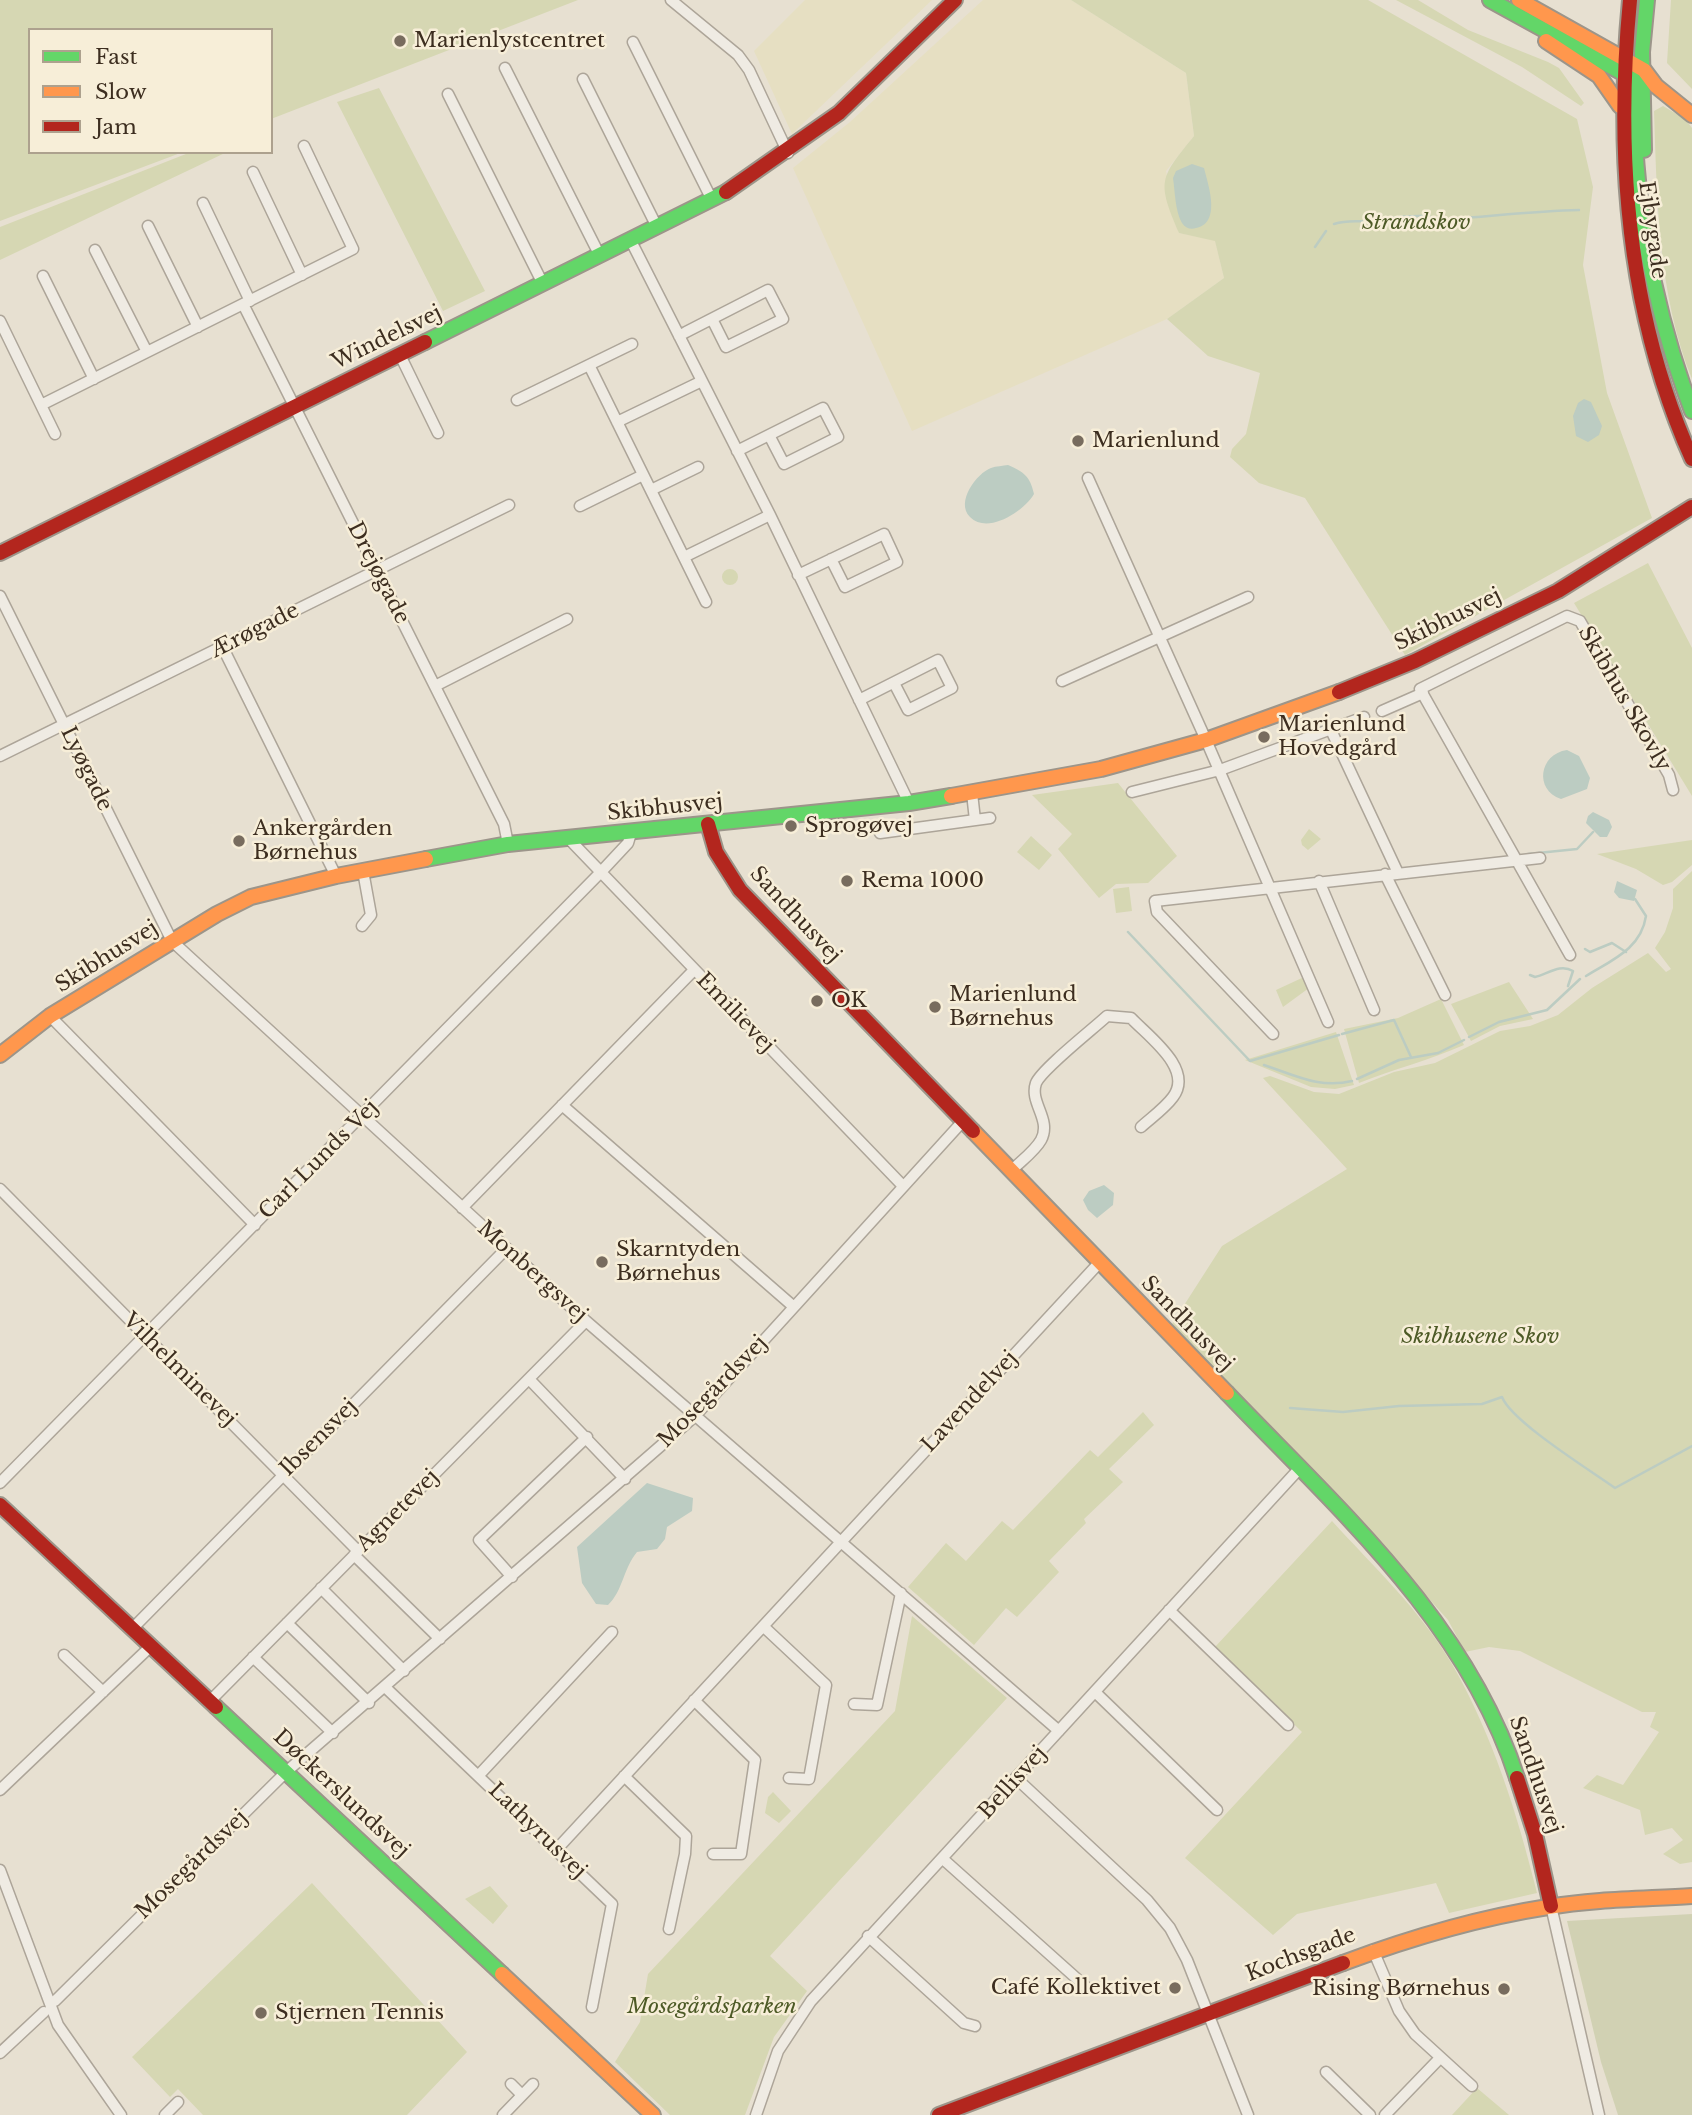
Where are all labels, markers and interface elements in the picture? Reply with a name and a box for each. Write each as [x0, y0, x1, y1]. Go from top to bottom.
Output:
legend [28, 28, 273, 154]
place label: Marienlystcentret [414, 28, 605, 54]
marker: Marienlystcentret [392, 33, 408, 49]
text: Fast [95, 44, 137, 70]
text: Slow [95, 79, 147, 105]
text: Jam [95, 114, 137, 140]
street label: Ejbygade [1633, 179, 1671, 281]
park label: Strandskov [1362, 210, 1470, 236]
street label: Windelsvej [328, 301, 446, 375]
place label: Marienlund [1092, 428, 1220, 454]
marker: Marienlund [1070, 433, 1086, 449]
street label: Drejøgade [342, 518, 414, 628]
street label: Skibhusvej [1390, 583, 1506, 657]
street label: Ærøgade [207, 598, 303, 664]
street label: Skibhus Skovly [1572, 622, 1676, 776]
place label: Marienlund Hovedgård [1278, 712, 1406, 762]
street label: Lyøgade [55, 723, 117, 815]
marker: Marienlund Hovedgård [1256, 729, 1272, 745]
street label: Skibhusvej [606, 789, 724, 827]
place label: Sprogøvej [805, 813, 913, 839]
place label: Ankergården Børnehus [253, 816, 393, 866]
marker: Sprogøvej [783, 818, 799, 834]
marker: Ankergården Børnehus [231, 833, 247, 849]
street label: Sandhusvej [744, 862, 846, 968]
place label: Rema 1000 [861, 868, 984, 894]
marker: Rema 1000 [839, 873, 855, 889]
street label: Skibhusvej [51, 916, 163, 998]
street label: Emilievej [691, 968, 779, 1058]
place label: Marienlund Børnehus [949, 982, 1077, 1032]
place label: OK [831, 988, 867, 1014]
marker: OK [809, 993, 825, 1009]
marker: Marienlund Børnehus [927, 999, 943, 1015]
street label: Carl Lunds Vej [254, 1095, 384, 1225]
street label: Monbergsvej [472, 1216, 592, 1328]
place label: Skarntyden Børnehus [616, 1237, 740, 1287]
marker: Skarntyden Børnehus [594, 1254, 610, 1270]
street label: Sandhusvej [1135, 1271, 1239, 1377]
street label: Vilhelminevej [117, 1308, 241, 1432]
park label: Skibhusene Skov [1401, 1324, 1559, 1350]
street label: Mosegårdsvej [653, 1331, 773, 1453]
street label: Lavendelvej [917, 1346, 1023, 1458]
street label: Ibsensvej [275, 1394, 363, 1482]
street label: Agnetevej [352, 1465, 444, 1557]
street label: Sandhusvej [1503, 1713, 1567, 1837]
street label: Døckerslundsvej [268, 1724, 414, 1864]
street label: Bellisvej [974, 1741, 1052, 1825]
street label: Lathyrusvej [483, 1778, 591, 1884]
street label: Mosegårdsvej [131, 1805, 253, 1925]
street label: Kochsgade [1243, 1923, 1359, 1987]
place label: Café Kollektivet [991, 1975, 1161, 2001]
place label: Rising Børnehus [1312, 1976, 1490, 2002]
marker: Café Kollektivet [1167, 1980, 1183, 1996]
marker: Rising Børnehus [1496, 1981, 1512, 1997]
park label: Mosegårdsparken [627, 1994, 797, 2020]
place label: Stjernen Tennis [275, 2000, 444, 2026]
marker: Stjernen Tennis [253, 2005, 269, 2021]

